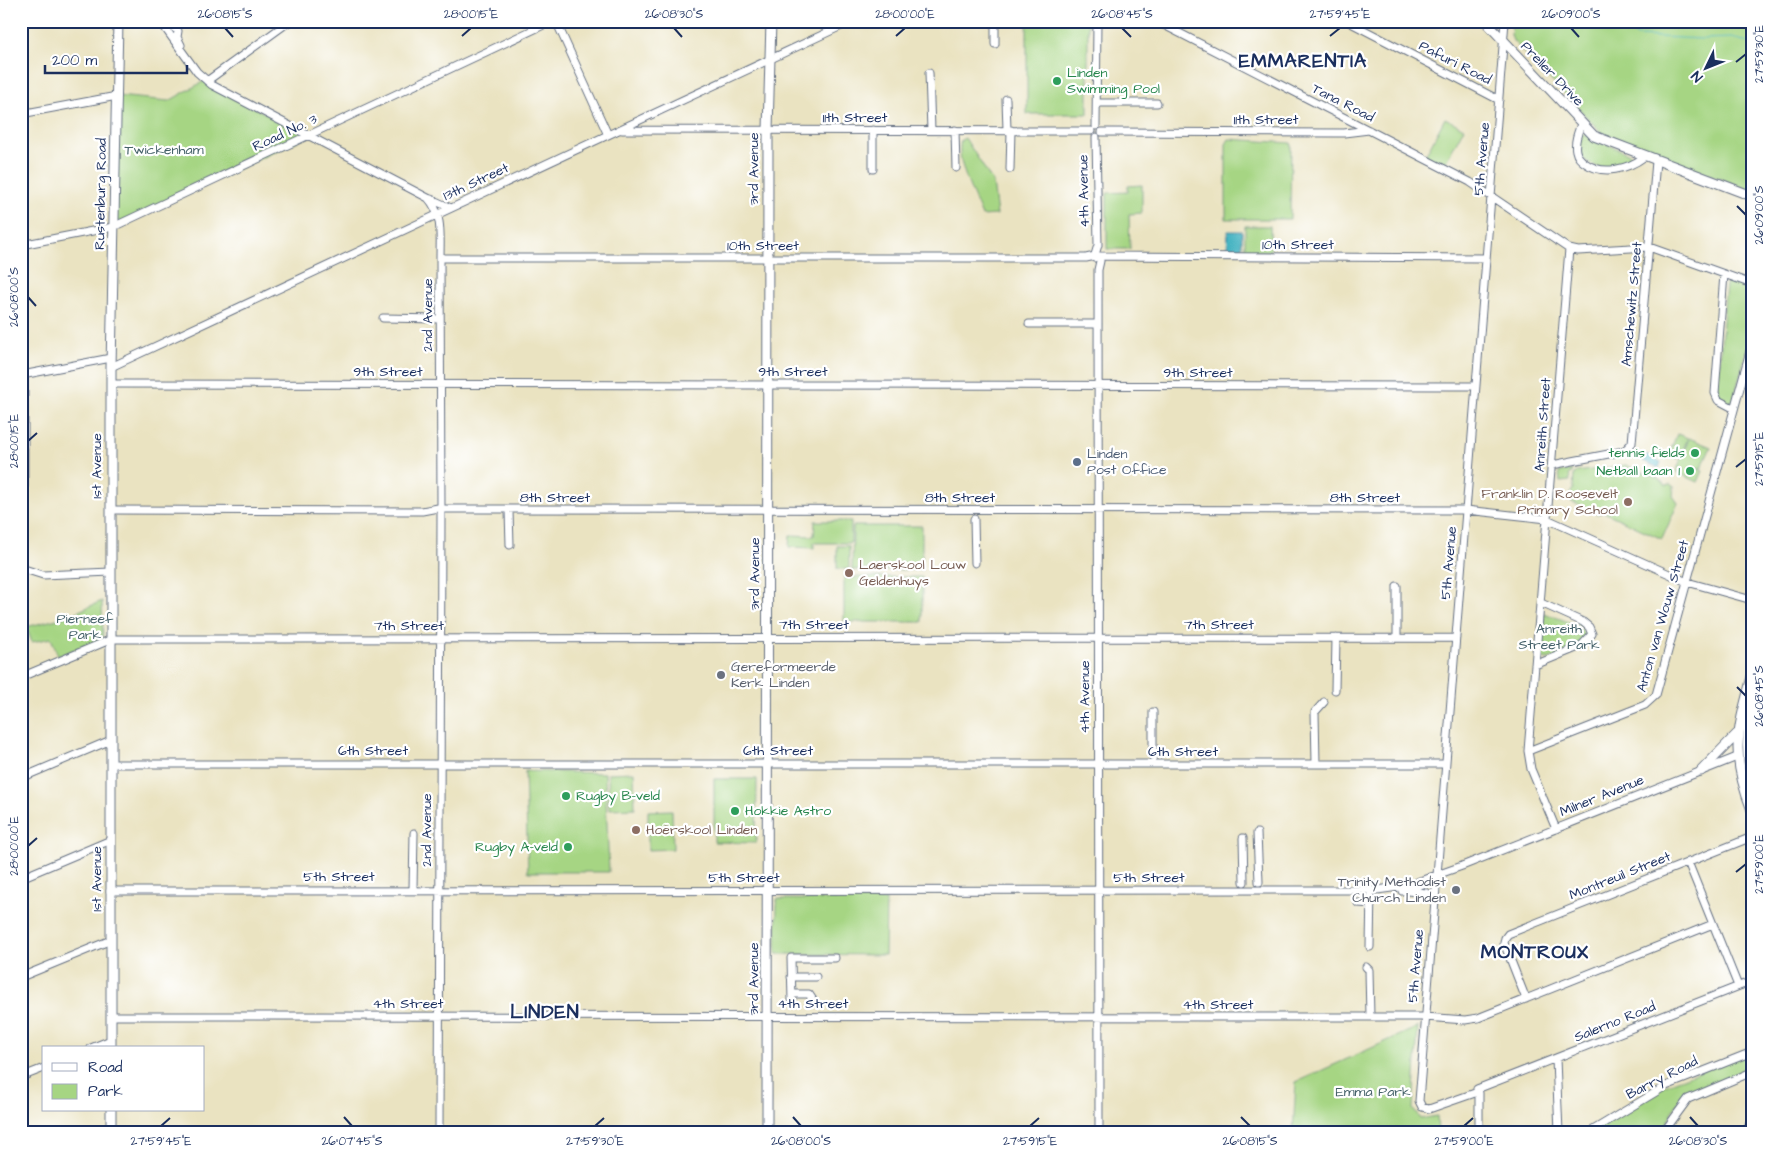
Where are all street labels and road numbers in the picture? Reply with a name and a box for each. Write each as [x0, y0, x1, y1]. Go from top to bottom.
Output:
street label: Pafuri Road [1415, 36, 1495, 90]
street label: Preller Drive [1516, 37, 1588, 111]
street label: Tana Road [1308, 79, 1378, 127]
street label: 11th Street [823, 108, 888, 128]
street label: Road No. 3 [249, 109, 321, 157]
street label: 11th Street [1234, 110, 1299, 130]
street label: 5th Avenue [1469, 121, 1495, 197]
street label: 3rd Avenue [744, 132, 764, 206]
street label: Rustenburg Road [90, 138, 112, 250]
street label: 4th Avenue [1073, 154, 1095, 228]
street label: 13th Street [440, 158, 512, 206]
street label: 10th Street [1262, 235, 1334, 255]
street label: 10th Street [727, 236, 799, 256]
street label: Amschewitz Street [1617, 240, 1647, 367]
street label: 2nd Avenue [418, 278, 438, 352]
street label: 9th Street [353, 362, 423, 382]
street label: 9th Street [758, 362, 828, 382]
street label: 9th Street [1163, 363, 1233, 383]
street label: Anreith Street [1530, 377, 1556, 473]
street label: 1st Avenue [87, 433, 107, 499]
street label: 8th Street [520, 488, 591, 508]
street label: 8th Street [925, 488, 996, 508]
street label: 8th Street [1330, 488, 1401, 508]
street label: 5th Avenue [1436, 525, 1462, 601]
street label: 3rd Avenue [745, 537, 765, 611]
street label: Anton van Wouw Street [1632, 537, 1694, 694]
street label: 7th Street [779, 615, 849, 635]
street label: 7th Street [1184, 615, 1254, 635]
street label: 7th Street [374, 616, 444, 636]
street label: 4th Avenue [1075, 660, 1095, 734]
street label: 6th Street [338, 741, 408, 761]
street label: 6th Street [743, 741, 813, 761]
street label: 6th Street [1148, 742, 1218, 762]
street label: Milner Avenue [1557, 770, 1648, 822]
street label: 2nd Avenue [417, 793, 437, 867]
street label: 1st Avenue [87, 846, 107, 912]
street label: Montreuil Street [1566, 846, 1674, 905]
street label: 5th Street [303, 867, 375, 887]
street label: 5th Street [708, 868, 780, 888]
street label: 5th Street [1113, 868, 1185, 888]
street label: 5th Avenue [1403, 928, 1429, 1004]
street label: 3rd Avenue [744, 942, 764, 1016]
street label: 4th Street [373, 994, 444, 1014]
street label: 4th Street [778, 994, 849, 1014]
street label: 4th Street [1183, 995, 1254, 1015]
street label: Salerno Road [1571, 997, 1659, 1047]
street label: Barry Road [1623, 1051, 1701, 1105]

